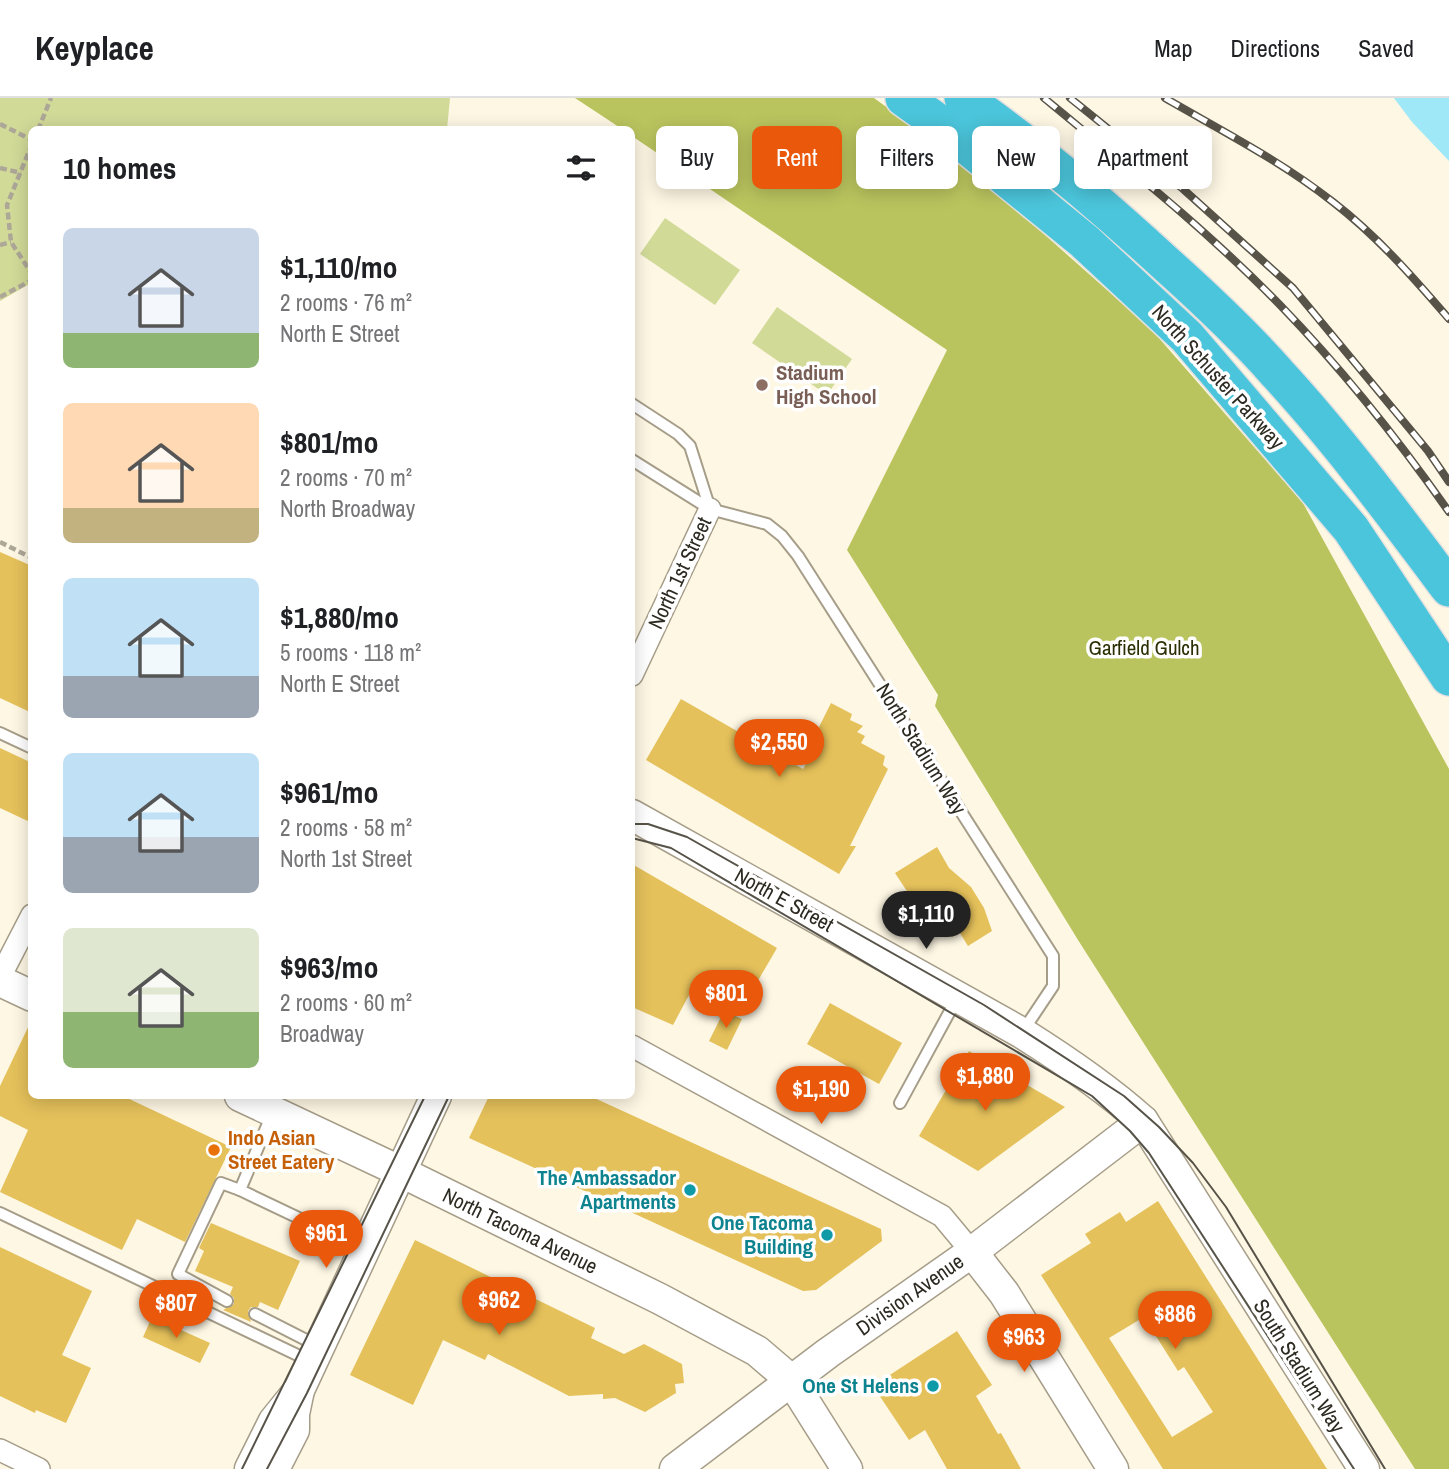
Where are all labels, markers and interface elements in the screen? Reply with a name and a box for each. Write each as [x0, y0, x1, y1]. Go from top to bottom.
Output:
text: Keyplace [35, 26, 154, 70]
text: Map [1154, 32, 1192, 64]
text: Directions [1230, 32, 1320, 64]
text: Saved [1358, 32, 1414, 64]
chip: Buy [656, 126, 738, 189]
chip: Rent [752, 126, 842, 189]
chip: Filters [856, 126, 958, 189]
chip: New [972, 126, 1060, 189]
chip: Apartment [1074, 126, 1212, 189]
text: 10 homes [63, 148, 177, 188]
icon: filters [562, 149, 600, 187]
text: $1,110/mo [280, 247, 398, 287]
icon: home [119, 256, 203, 340]
text: 2 rooms · 76 m² [280, 287, 412, 318]
street label: North Schuster Parkway [1145, 298, 1292, 456]
text: North E Street [280, 318, 400, 349]
place label: Stadium High School [776, 358, 876, 411]
marker: Stadium High School [754, 377, 770, 393]
text: $801/mo [280, 422, 378, 462]
icon: home [119, 431, 203, 515]
text: 2 rooms · 70 m² [280, 462, 412, 493]
text: North Broadway [280, 493, 415, 524]
street label: North 1st Street [641, 512, 718, 634]
text: $1,880/mo [280, 597, 399, 637]
icon: home [119, 606, 203, 690]
park label: Garfield Gulch [1088, 633, 1200, 662]
text: 5 rooms · 118 m² [280, 637, 421, 668]
text: North E Street [280, 668, 400, 699]
street label: North Stadium Way [869, 678, 974, 820]
pin: $2,550 [722, 720, 836, 779]
text: $2,550 [750, 726, 808, 757]
text: $961/mo [280, 772, 378, 812]
icon: home [119, 781, 203, 865]
text: 2 rooms · 58 m² [280, 812, 412, 843]
text: North 1st Street [280, 843, 412, 874]
street label: North E Street [729, 860, 839, 939]
pin: $1,110 [869, 892, 983, 951]
text: $1,110 [898, 898, 954, 929]
text: $963/mo [280, 947, 378, 987]
icon: home [119, 956, 203, 1040]
pin: $801 [685, 970, 767, 1030]
text: $801 [705, 977, 747, 1008]
text: 2 rooms · 60 m² [280, 987, 412, 1018]
text: Broadway [280, 1018, 364, 1049]
pin: $1,880 [928, 1054, 1042, 1113]
text: $1,880 [956, 1060, 1014, 1091]
pin: $1,190 [764, 1066, 878, 1126]
text: $1,190 [792, 1073, 850, 1104]
place label: Indo Asian Street Eatery [228, 1123, 335, 1176]
marker: Indo Asian Street Eatery [206, 1142, 222, 1158]
place label: The Ambassador Apartments [537, 1163, 676, 1216]
street label: North Tacoma Avenue [438, 1180, 603, 1281]
marker: The Ambassador Apartments [682, 1182, 698, 1198]
place label: One Tacoma Building [711, 1208, 813, 1261]
pin: $961 [285, 1210, 367, 1270]
text: $961 [305, 1217, 347, 1248]
marker: One Tacoma Building [819, 1227, 835, 1243]
street label: Division Avenue [850, 1247, 969, 1342]
pin: $962 [458, 1278, 540, 1337]
pin: $807 [135, 1280, 217, 1340]
text: $962 [478, 1284, 520, 1315]
text: $807 [155, 1287, 197, 1318]
pin: $886 [1134, 1292, 1216, 1351]
street label: South Stadium Way [1247, 1293, 1352, 1438]
text: $886 [1154, 1298, 1196, 1329]
pin: $963 [983, 1314, 1065, 1374]
text: $963 [1003, 1321, 1045, 1352]
place label: One St Helens [802, 1371, 919, 1400]
marker: One St Helens [925, 1378, 941, 1394]

